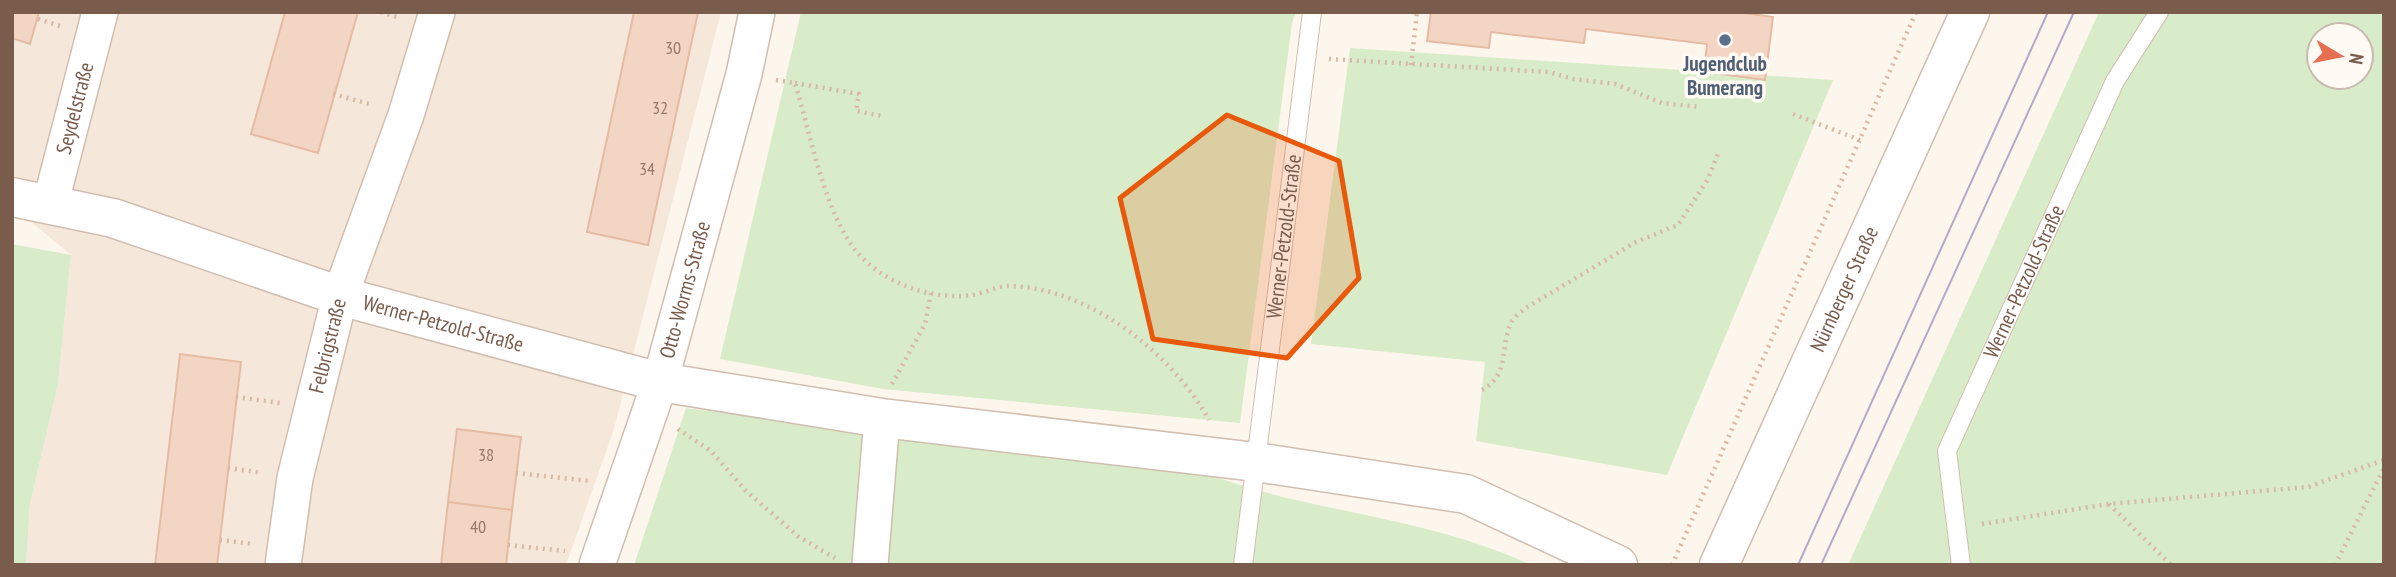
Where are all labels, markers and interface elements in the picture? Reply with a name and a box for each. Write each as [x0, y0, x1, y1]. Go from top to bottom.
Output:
north arrow [2305, 21, 2375, 91]
marker: Jugendclub Bumerang [1717, 32, 1733, 48]
house number: 30 [665, 36, 681, 59]
place label: Jugendclub Bumerang [1682, 50, 1767, 101]
text: N [2344, 52, 2369, 66]
street label: Seydelstraße [50, 59, 99, 157]
house number: 32 [652, 96, 668, 119]
street label: Werner-Petzold-Straße [1260, 153, 1307, 320]
house number: 34 [639, 157, 655, 180]
street label: Werner-Petzold-Straße [1977, 200, 2070, 362]
street label: Otto-Worms-Straße [653, 218, 716, 361]
street label: Nürnberger Straße [1804, 222, 1884, 356]
street label: Werner-Petzold-Straße [360, 289, 527, 358]
street label: Felbrigstraße [302, 295, 352, 396]
house number: 38 [478, 443, 494, 466]
house number: 40 [470, 515, 486, 538]

